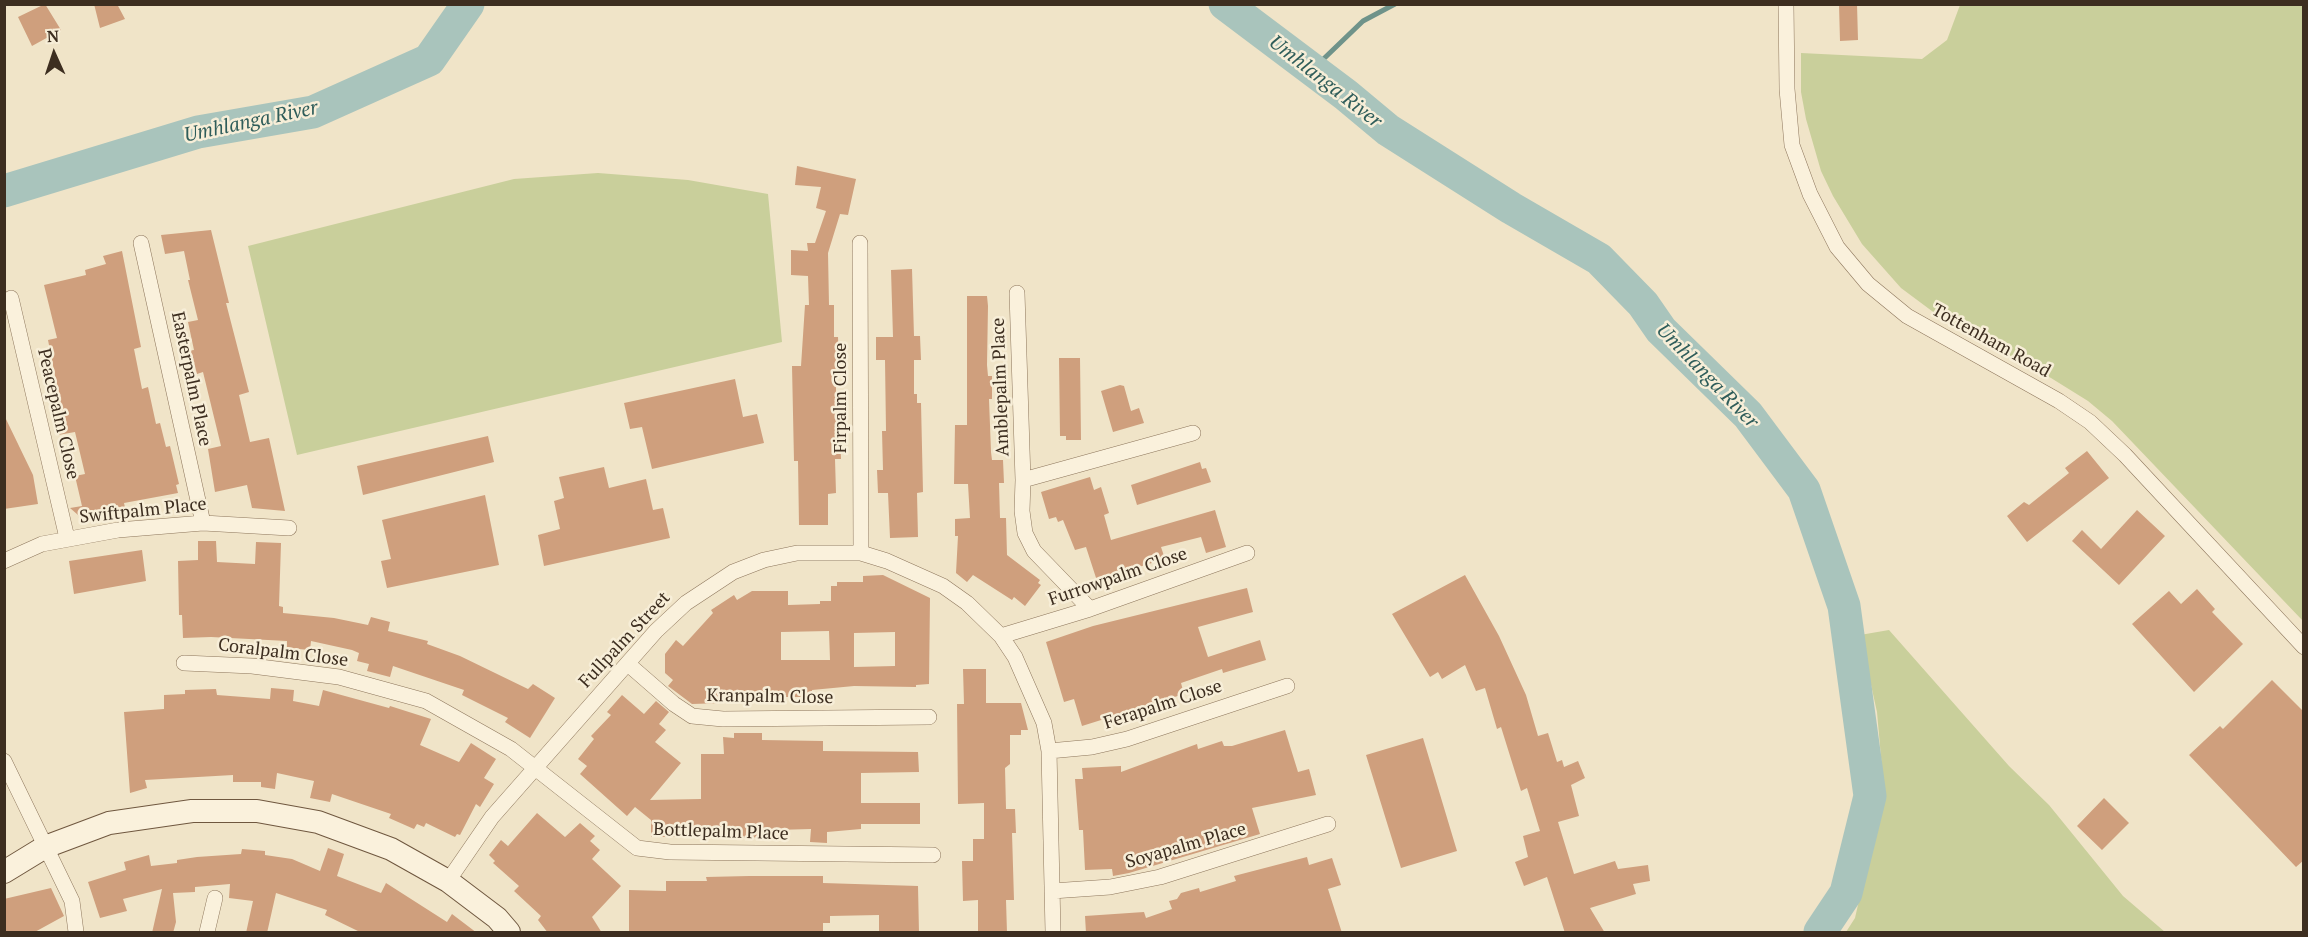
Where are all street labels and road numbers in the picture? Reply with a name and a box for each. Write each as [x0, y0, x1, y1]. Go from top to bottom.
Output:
street label: Tottenham Road [1928, 299, 2054, 383]
street label: Easterpalm Place [166, 310, 216, 448]
street label: Amblepalm Place [988, 317, 1014, 457]
street label: Firpalm Close [830, 343, 852, 453]
street label: Peacepalm Close [32, 346, 84, 482]
street label: Swiftpalm Place [78, 494, 208, 528]
street label: Furrowpalm Close [1046, 543, 1190, 611]
street label: Fullpalm Street [575, 587, 675, 693]
street label: Coralpalm Close [217, 634, 349, 672]
street label: Ferapalm Close [1101, 676, 1225, 734]
street label: Kranpalm Close [706, 685, 834, 709]
street label: Soyapalm Place [1123, 818, 1249, 874]
street label: Bottlepalm Place [653, 819, 789, 845]

